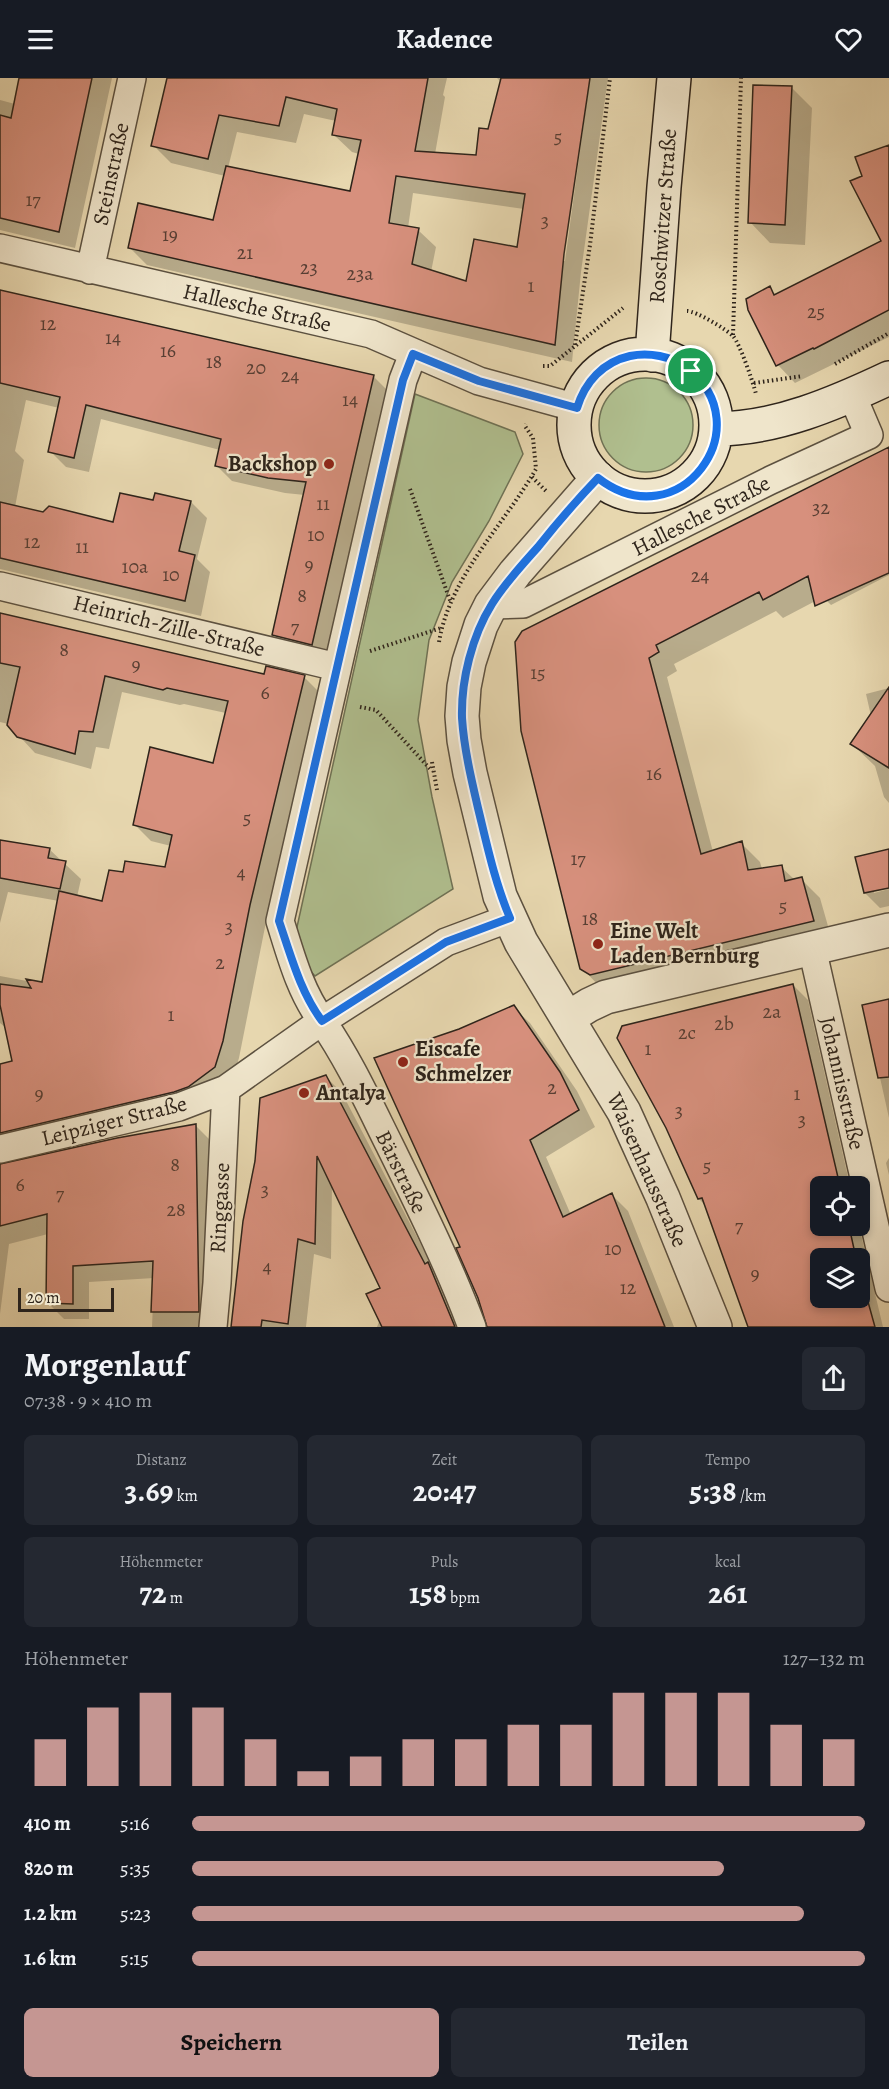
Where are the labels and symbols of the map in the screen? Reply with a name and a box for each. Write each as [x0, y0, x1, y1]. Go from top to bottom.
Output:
street label: Steinstraße [85, 120, 137, 228]
house number: 5 [554, 123, 562, 150]
street label: Roschwitzer Straße [642, 128, 684, 304]
house number: 17 [25, 186, 41, 213]
house number: 3 [541, 207, 549, 234]
house number: 19 [162, 221, 178, 248]
house number: 21 [237, 239, 253, 266]
house number: 23 [300, 254, 318, 281]
house number: 23a [346, 260, 374, 287]
house number: 1 [528, 272, 535, 299]
street label: Hallesche Straße [180, 276, 334, 340]
house number: 25 [807, 298, 825, 325]
house number: 12 [40, 310, 57, 337]
house number: 14 [105, 324, 121, 351]
house number: 16 [160, 337, 176, 364]
pin [665, 345, 716, 396]
house number: 18 [206, 348, 222, 375]
house number: 20 [246, 354, 266, 381]
house number: 24 [281, 362, 299, 389]
house number: 14 [342, 386, 358, 413]
place label: Backshop [228, 449, 317, 479]
marker: Backshop [322, 457, 336, 471]
street label: Hallesche Straße [627, 468, 775, 564]
house number: 11 [316, 490, 330, 517]
house number: 32 [812, 494, 830, 521]
house number: 10 [307, 521, 325, 548]
house number: 12 [24, 528, 41, 555]
house number: 11 [75, 533, 89, 560]
house number: 9 [304, 551, 314, 578]
house number: 10a [122, 553, 149, 580]
house number: 10 [162, 561, 180, 588]
house number: 24 [691, 562, 709, 589]
house number: 8 [297, 582, 307, 609]
street label: Heinrich-Zille-Straße [70, 588, 268, 664]
house number: 7 [291, 613, 300, 640]
house number: 8 [59, 636, 69, 663]
house number: 9 [131, 651, 141, 678]
house number: 15 [530, 659, 546, 686]
house number: 6 [260, 679, 270, 706]
house number: 16 [646, 760, 662, 787]
house number: 5 [243, 804, 251, 831]
house number: 17 [570, 845, 586, 872]
house number: 4 [236, 859, 246, 886]
house number: 5 [779, 892, 787, 919]
house number: 18 [582, 905, 598, 932]
house number: 3 [225, 913, 233, 940]
place label: Eine Welt Laden Bernburg [610, 916, 760, 971]
marker: Eine Welt Laden Bernburg [591, 937, 605, 951]
house number: 2 [215, 949, 225, 976]
house number: 2a [763, 998, 782, 1025]
house number: 1 [168, 1001, 175, 1028]
house number: 2b [714, 1010, 734, 1037]
street label: Johannisstraße [812, 1013, 872, 1153]
house number: 2c [678, 1019, 696, 1046]
place label: Eiscafe Schmelzer [415, 1034, 511, 1089]
house number: 1 [645, 1035, 652, 1062]
marker: Eiscafe Schmelzer [396, 1055, 410, 1069]
house number: 2 [547, 1074, 557, 1101]
place label: Antalya [315, 1078, 386, 1108]
house number: 9 [34, 1080, 44, 1107]
house number: 1 [794, 1080, 801, 1107]
marker: Antalya [297, 1086, 311, 1100]
street label: Waisenhausstraße [599, 1087, 694, 1252]
street label: Leipziger Straße [38, 1088, 190, 1154]
house number: 3 [675, 1097, 683, 1124]
house number: 3 [798, 1106, 806, 1133]
street label: Bärstraße [368, 1125, 434, 1219]
house number: 8 [170, 1151, 180, 1178]
house number: 5 [703, 1152, 711, 1179]
street label: Ringgasse [203, 1162, 237, 1254]
house number: 6 [15, 1171, 25, 1198]
house number: 3 [261, 1176, 269, 1203]
house number: 7 [56, 1180, 65, 1207]
house number: 28 [166, 1196, 186, 1223]
house number: 7 [735, 1212, 744, 1239]
house number: 10 [604, 1235, 622, 1262]
house number: 4 [262, 1253, 272, 1280]
house number: 9 [750, 1260, 760, 1287]
house number: 12 [620, 1274, 637, 1301]
scale bar [18, 1285, 114, 1312]

